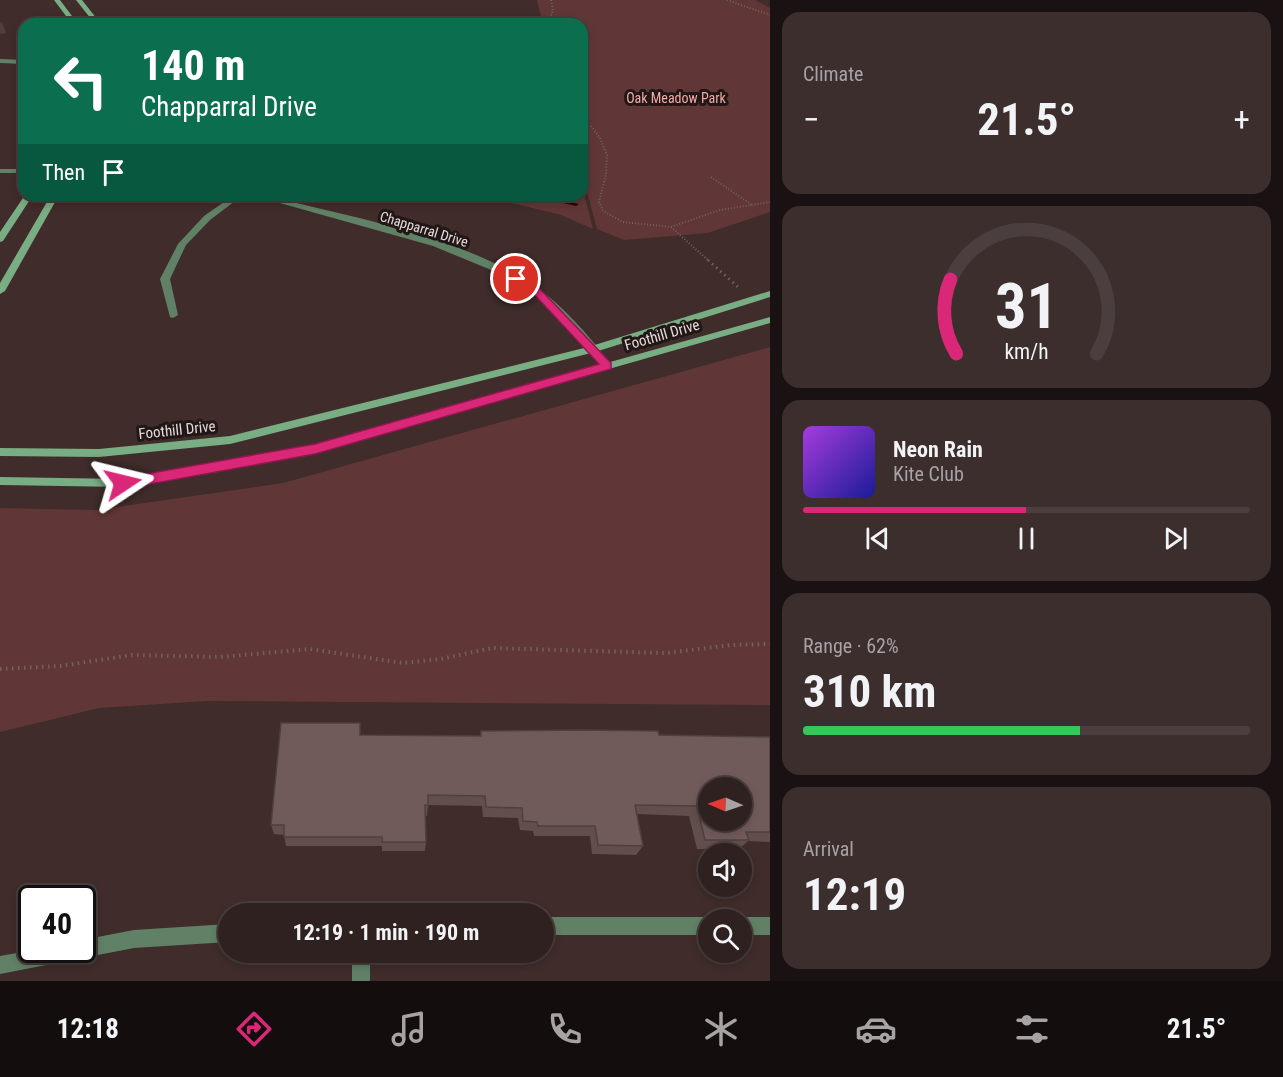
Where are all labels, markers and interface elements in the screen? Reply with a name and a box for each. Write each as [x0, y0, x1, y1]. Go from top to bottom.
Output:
text: 140 m [141, 41, 246, 90]
icon: left [42, 42, 120, 120]
text: Climate [803, 62, 863, 86]
park label: Oak Meadow Park [626, 90, 727, 106]
text: Chapparral Drive [141, 91, 317, 123]
text: 21.5° [977, 93, 1076, 146]
text: − [803, 100, 820, 139]
text: + [1234, 100, 1250, 139]
icon: arrive [97, 156, 130, 189]
text: Then [42, 160, 85, 185]
street label: Chapparral Drive [378, 208, 470, 250]
pin [490, 253, 541, 304]
icon: arrive [499, 262, 532, 295]
text: 31 [995, 270, 1058, 343]
street label: Foothill Drive [622, 316, 702, 354]
text: km/h [1004, 339, 1049, 364]
street label: Foothill Drive [138, 417, 216, 443]
text: Neon Rain [893, 437, 983, 462]
position arrow [91, 451, 155, 515]
text: Kite Club [893, 462, 964, 486]
icon: previous [861, 522, 894, 555]
icon: pause [1010, 522, 1043, 555]
icon: next [1159, 522, 1192, 555]
text: Range · 62% [803, 634, 899, 658]
text: 310 km [803, 665, 936, 718]
north arrow [698, 777, 752, 831]
map controls [698, 777, 752, 963]
text: Arrival [803, 837, 854, 861]
button: sound [698, 843, 752, 897]
text: 12:19 [803, 868, 906, 921]
speed limit sign: 40 [18, 885, 96, 963]
button: search [698, 909, 752, 963]
text: 12:19 · 1 min · 190 m [293, 920, 479, 945]
icon: directions [233, 1008, 275, 1050]
icon: music [388, 1008, 430, 1050]
icon: phone [544, 1008, 586, 1050]
icon: climate [700, 1008, 742, 1050]
icon: car [855, 1008, 897, 1050]
icon: filters [1011, 1008, 1053, 1050]
text: 12:18 [57, 1013, 119, 1045]
text: 21.5° [1167, 1013, 1226, 1045]

